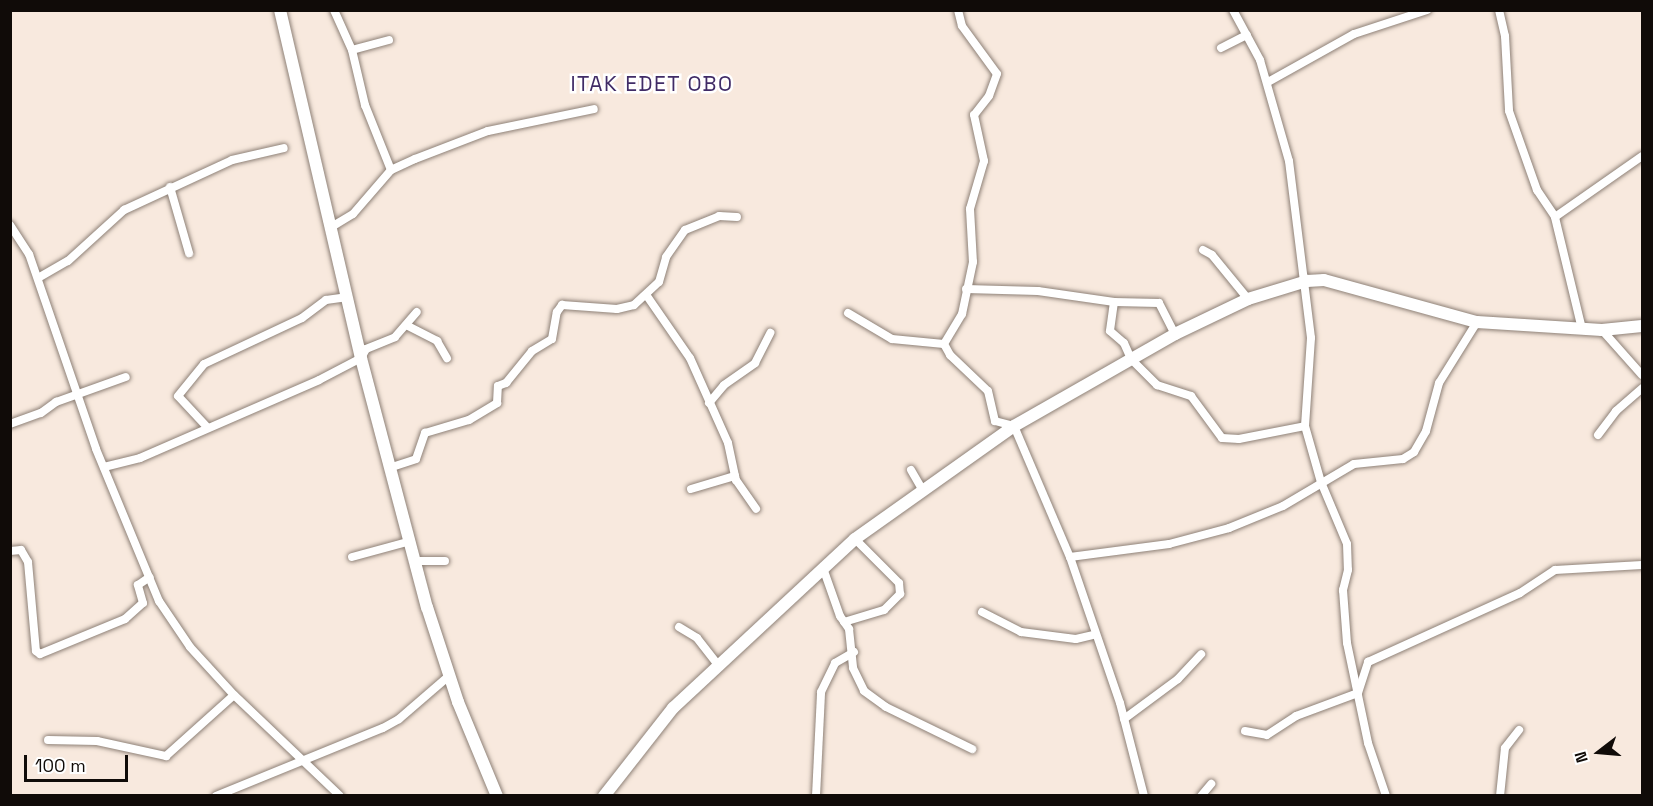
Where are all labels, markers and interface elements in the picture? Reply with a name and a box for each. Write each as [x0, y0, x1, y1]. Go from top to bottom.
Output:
district label: ITAK EDET OBO [570, 71, 734, 97]
north arrow [1569, 722, 1629, 782]
scale bar [27, 743, 130, 781]
text: N [1570, 749, 1593, 765]
text: 100 m [35, 754, 86, 777]

